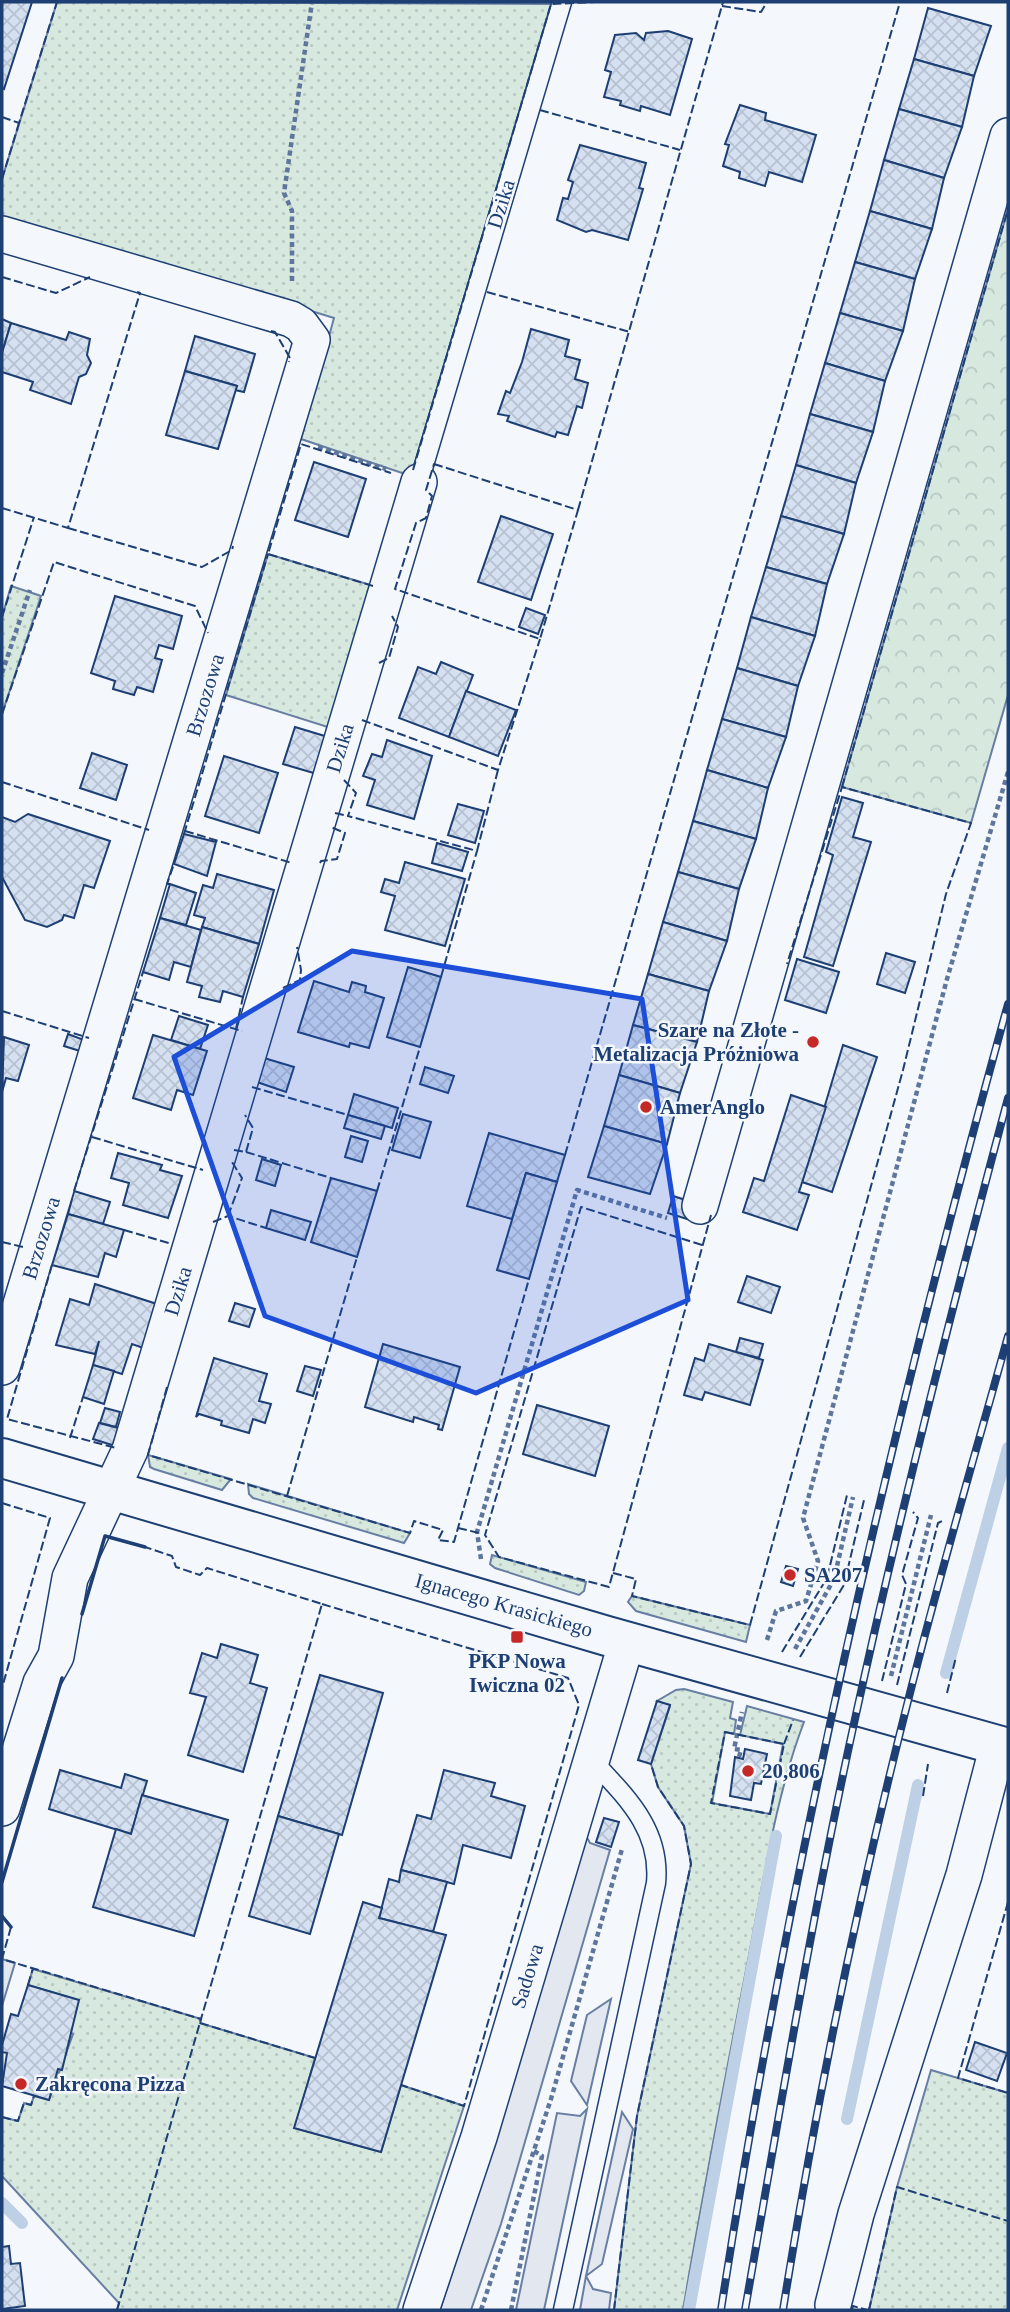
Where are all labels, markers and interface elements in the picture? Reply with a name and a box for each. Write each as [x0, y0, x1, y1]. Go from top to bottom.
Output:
street label: Dzika [482, 176, 520, 231]
street label: Brzozowa [181, 650, 229, 739]
street label: Dzika [321, 720, 359, 775]
place label: Szare na Złote - Metalizacja Próżniowa [593, 1018, 799, 1066]
marker: Szare na Złote - Metalizacja Próżniowa [805, 1034, 821, 1050]
place label: AmerAnglo [660, 1095, 765, 1119]
marker: AmerAnglo [638, 1099, 654, 1115]
street label: Brzozowa [17, 1193, 65, 1282]
street label: Dzika [159, 1263, 197, 1318]
place label: SA207 [804, 1563, 862, 1587]
marker: SA207 [782, 1567, 798, 1583]
street label: Ignacego Krasickiego [412, 1568, 596, 1642]
marker: PKP Nowa Iwiczna 02 [509, 1629, 525, 1645]
place label: PKP Nowa Iwiczna 02 [468, 1649, 566, 1697]
place label: 20,806 [762, 1759, 820, 1783]
marker: 20,806 [740, 1763, 756, 1779]
street label: Sadowa [506, 1940, 548, 2011]
place label: Zakręcona Pizza [35, 2072, 185, 2096]
marker: Zakręcona Pizza [13, 2076, 29, 2092]

